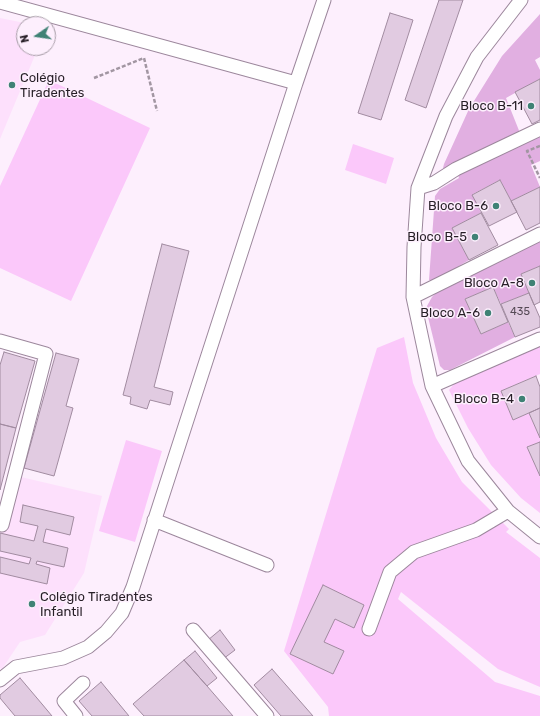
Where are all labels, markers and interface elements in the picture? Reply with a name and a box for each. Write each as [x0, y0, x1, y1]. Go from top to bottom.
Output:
north arrow [16, 16, 56, 56]
text: N [18, 33, 32, 44]
place label: Colégio Tiradentes [20, 70, 84, 101]
marker: Colégio Tiradentes [7, 80, 17, 90]
place label: Bloco B-11 [460, 98, 523, 114]
marker: Bloco B-11 [526, 101, 536, 111]
place label: Bloco B-6 [428, 198, 488, 214]
marker: Bloco B-6 [491, 201, 501, 211]
place label: Bloco B-5 [407, 229, 467, 245]
marker: Bloco B-5 [470, 232, 480, 242]
place label: Bloco A-8 [464, 275, 524, 291]
marker: Bloco A-8 [527, 278, 537, 288]
place label: Bloco A-6 [420, 305, 480, 321]
house number: 435 [510, 305, 530, 319]
marker: Bloco A-6 [483, 308, 493, 318]
place label: Bloco B-4 [454, 391, 514, 407]
marker: Bloco B-4 [517, 394, 527, 404]
place label: Colégio Tiradentes Infantil [40, 589, 153, 620]
marker: Colégio Tiradentes Infantil [27, 599, 37, 609]

